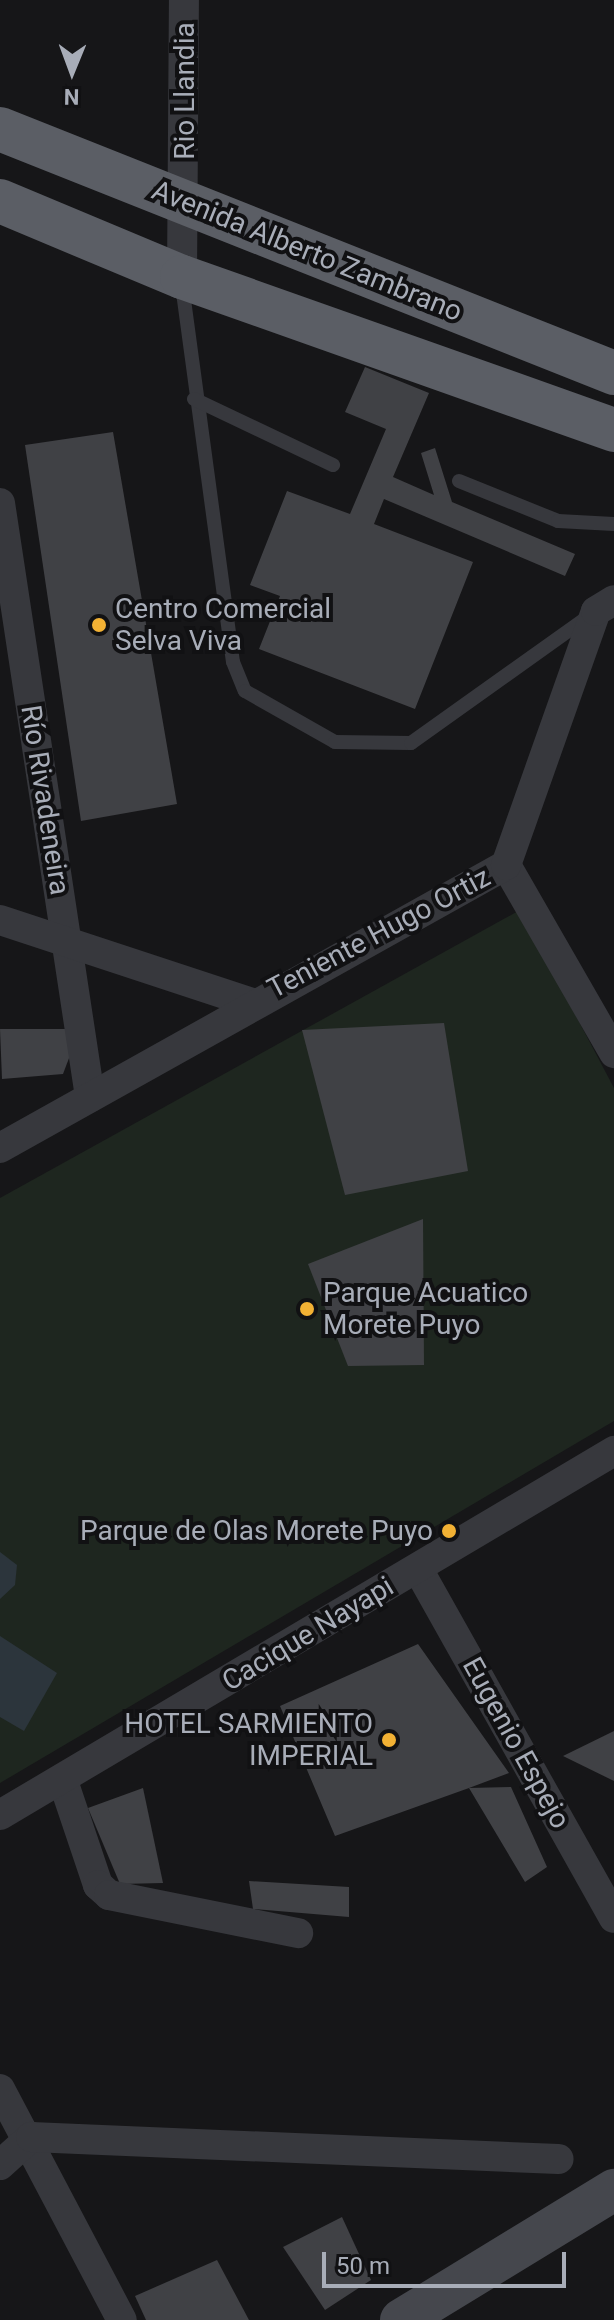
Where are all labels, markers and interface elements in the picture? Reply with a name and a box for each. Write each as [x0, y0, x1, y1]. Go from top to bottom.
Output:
street label: Rio Llandia [168, 22, 202, 160]
north arrow [32, 32, 112, 112]
text: N [64, 84, 80, 109]
street label: Avenida Alberto Zambrano [147, 173, 467, 329]
place label: Centro Comercial Selva Viva [115, 592, 331, 658]
marker: Centro Comercial Selva Viva [90, 616, 108, 634]
street label: Río Rivadeneira [13, 703, 77, 897]
street label: Teniente Hugo Ortiz [262, 860, 496, 1006]
place label: Parque Acuatico Morete Puyo [323, 1276, 528, 1342]
marker: Parque Acuatico Morete Puyo [298, 1300, 316, 1318]
place label: Parque de Olas Morete Puyo [80, 1514, 433, 1548]
marker: Parque de Olas Morete Puyo [440, 1522, 458, 1540]
street label: Cacique Nayapi [216, 1570, 400, 1698]
street label: Eugenio Espejo [455, 1652, 577, 1834]
place label: HOTEL SARMIENTO IMPERIAL [124, 1707, 373, 1773]
marker: HOTEL SARMIENTO IMPERIAL [380, 1731, 398, 1749]
scale bar [326, 2236, 570, 2286]
text: 50 m [336, 2252, 390, 2280]

